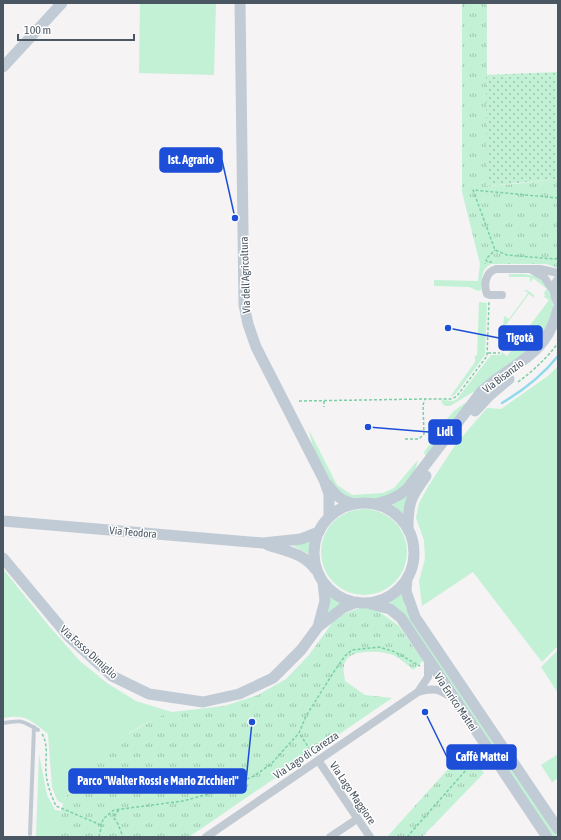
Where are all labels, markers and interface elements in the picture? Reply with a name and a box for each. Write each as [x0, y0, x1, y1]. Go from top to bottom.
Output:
scale bar [18, 16, 134, 42]
text: 100 m [24, 23, 51, 37]
callout: Ist. Agrario [160, 148, 222, 172]
text: Ist. Agrario [168, 153, 215, 167]
street label: Via dell'Agricoltura [238, 236, 252, 314]
callout: Tigotà [499, 326, 542, 350]
text: Tigotà [506, 331, 534, 345]
street label: Via Bisanzio [480, 357, 526, 395]
callout: Lidl [429, 420, 461, 444]
text: Lidl [437, 425, 454, 439]
street label: Via Teodora [109, 524, 157, 540]
street label: Via Fosso Dimiglio [58, 623, 120, 681]
street label: Via Enrico Mattei [432, 671, 480, 733]
street label: Via Lago di Carezza [271, 729, 341, 781]
callout: Caffè Mattei [447, 745, 516, 769]
text: Caffè Mattei [455, 750, 509, 764]
street label: Via Lago Maggiore [328, 759, 378, 827]
callout: Parco "Walter Rossi e Mario Zicchieri" [69, 769, 246, 793]
text: Parco "Walter Rossi e Mario Zicchieri" [77, 774, 239, 788]

